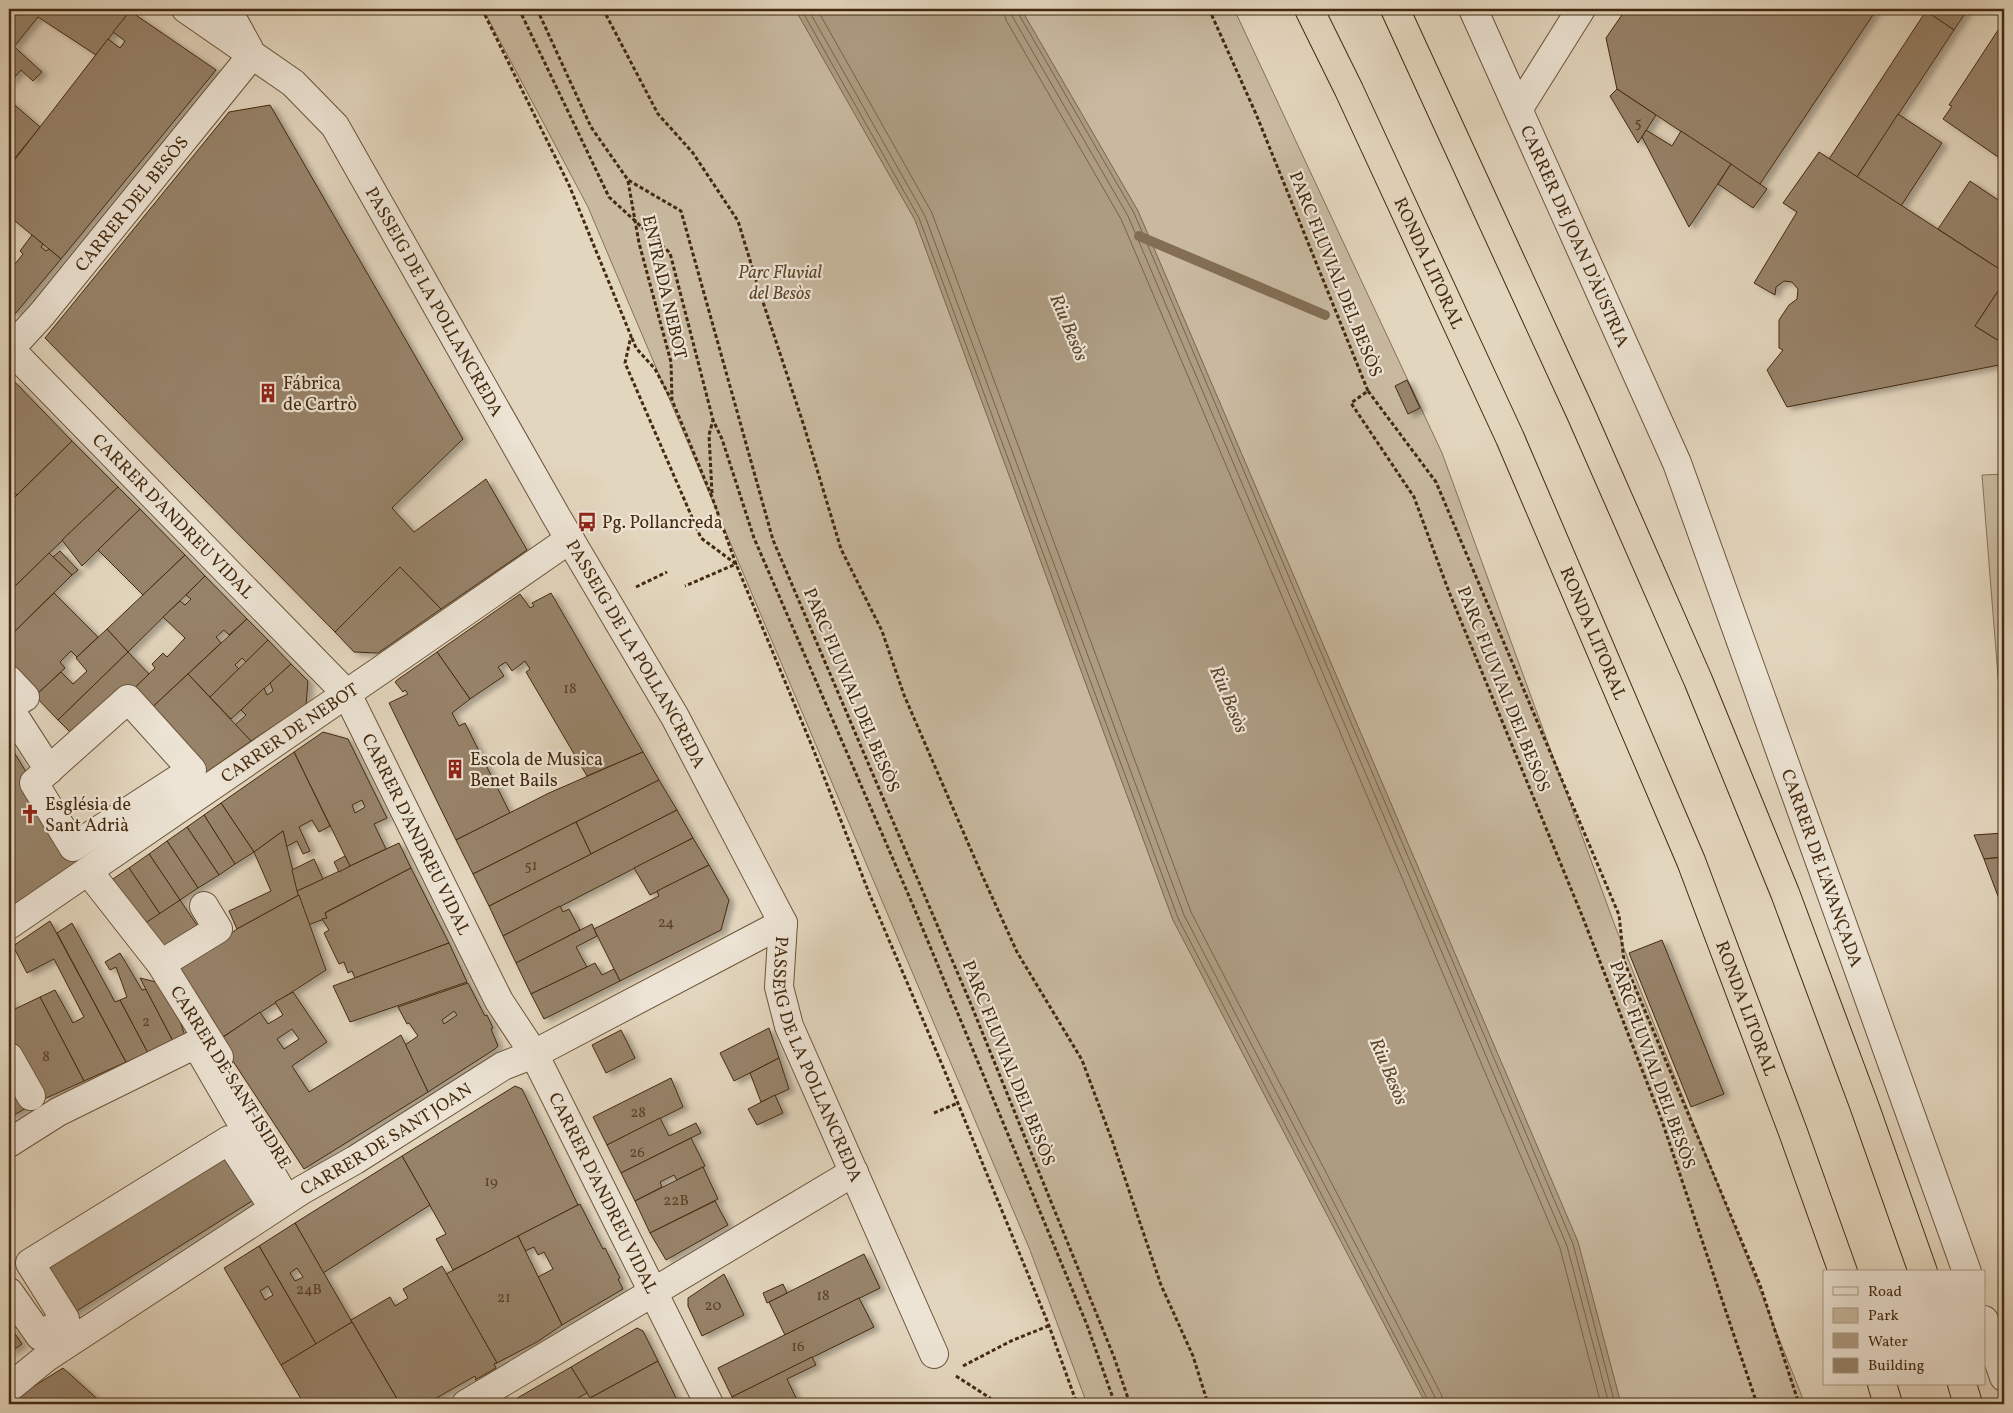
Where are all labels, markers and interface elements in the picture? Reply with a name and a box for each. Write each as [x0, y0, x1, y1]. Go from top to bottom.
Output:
house number: 5 [1634, 113, 1642, 134]
street label: CARRER DE JOAN D'ÀUSTRIA [1513, 122, 1635, 352]
street label: CARRER DEL BESÒS [70, 131, 195, 278]
street label: PARC FLUVIAL DEL BESÒS [1282, 168, 1388, 381]
street label: PASSEIG DE LA POLLANCREDA [358, 183, 508, 422]
street label: RONDA LITORAL [1386, 194, 1469, 334]
street label: ENTRADA NEBOT [635, 213, 692, 362]
park label: Parc Fluvial del Besòs [738, 261, 822, 307]
water label: Riu Besòs [1042, 290, 1094, 365]
place label: Fábrica de Cartrò [283, 372, 357, 418]
building icon: Fábrica de Cartrò [257, 382, 279, 404]
street label: CARRER D'ANDREU VIDAL [86, 429, 259, 605]
bus stop icon: Pg. Pollancreda [576, 511, 598, 533]
place label: Pg. Pollancreda [602, 511, 723, 536]
street label: PASSEIG DE LA POLLANCREDA [559, 536, 711, 773]
street label: RONDA LITORAL [1553, 563, 1632, 704]
street label: PARC FLUVIAL DEL BESÒS [1450, 583, 1556, 796]
street label: PARC FLUVIAL DEL BESÒS [796, 584, 906, 797]
water label: Riu Besòs [1202, 662, 1254, 737]
street label: CARRER DE NEBOT [216, 678, 365, 790]
house number: 18 [563, 679, 577, 700]
street label: CARRER D'ANDREU VIDAL [355, 730, 475, 940]
place label: Escola de Musica Benet Bails [470, 748, 603, 794]
building icon: Escola de Musica Benet Bails [444, 758, 466, 780]
street label: CARRER DE L'AVANÇADA [1774, 766, 1868, 971]
place label: Església de Sant Adrià [45, 793, 131, 839]
church icon: Església de Sant Adrià [19, 803, 41, 825]
house number: 51 [524, 856, 538, 877]
house number: 24 [658, 913, 674, 934]
street label: PASSEIG DE LA POLLANCREDA [765, 935, 868, 1187]
street label: RONDA LITORAL [1708, 937, 1782, 1080]
street label: PARC FLUVIAL DEL BESÒS [955, 957, 1061, 1170]
street label: PARC FLUVIAL DEL BESÒS [1602, 958, 1702, 1173]
street label: CARRER DE SANT ISIDRE [163, 981, 296, 1174]
house number: 2 [142, 1012, 150, 1033]
water label: Riu Besòs [1362, 1034, 1414, 1109]
house number: 8 [42, 1047, 50, 1068]
street label: CARRER DE SANT JOAN [296, 1078, 477, 1202]
street label: CARRER D'ANDREU VIDAL [541, 1089, 663, 1298]
house number: 28 [630, 1103, 646, 1124]
house number: 26 [629, 1143, 645, 1164]
house number: 19 [484, 1172, 498, 1193]
house number: 22B [663, 1191, 689, 1212]
legend [1823, 1270, 1986, 1386]
house number: 24B [296, 1280, 322, 1301]
text: Road [1868, 1282, 1902, 1303]
house number: 18 [816, 1286, 830, 1307]
house number: 21 [497, 1288, 511, 1309]
house number: 20 [705, 1296, 721, 1317]
text: Park [1868, 1306, 1899, 1327]
text: Water [1868, 1332, 1908, 1353]
house number: 16 [791, 1337, 805, 1358]
text: Building [1868, 1356, 1925, 1377]

